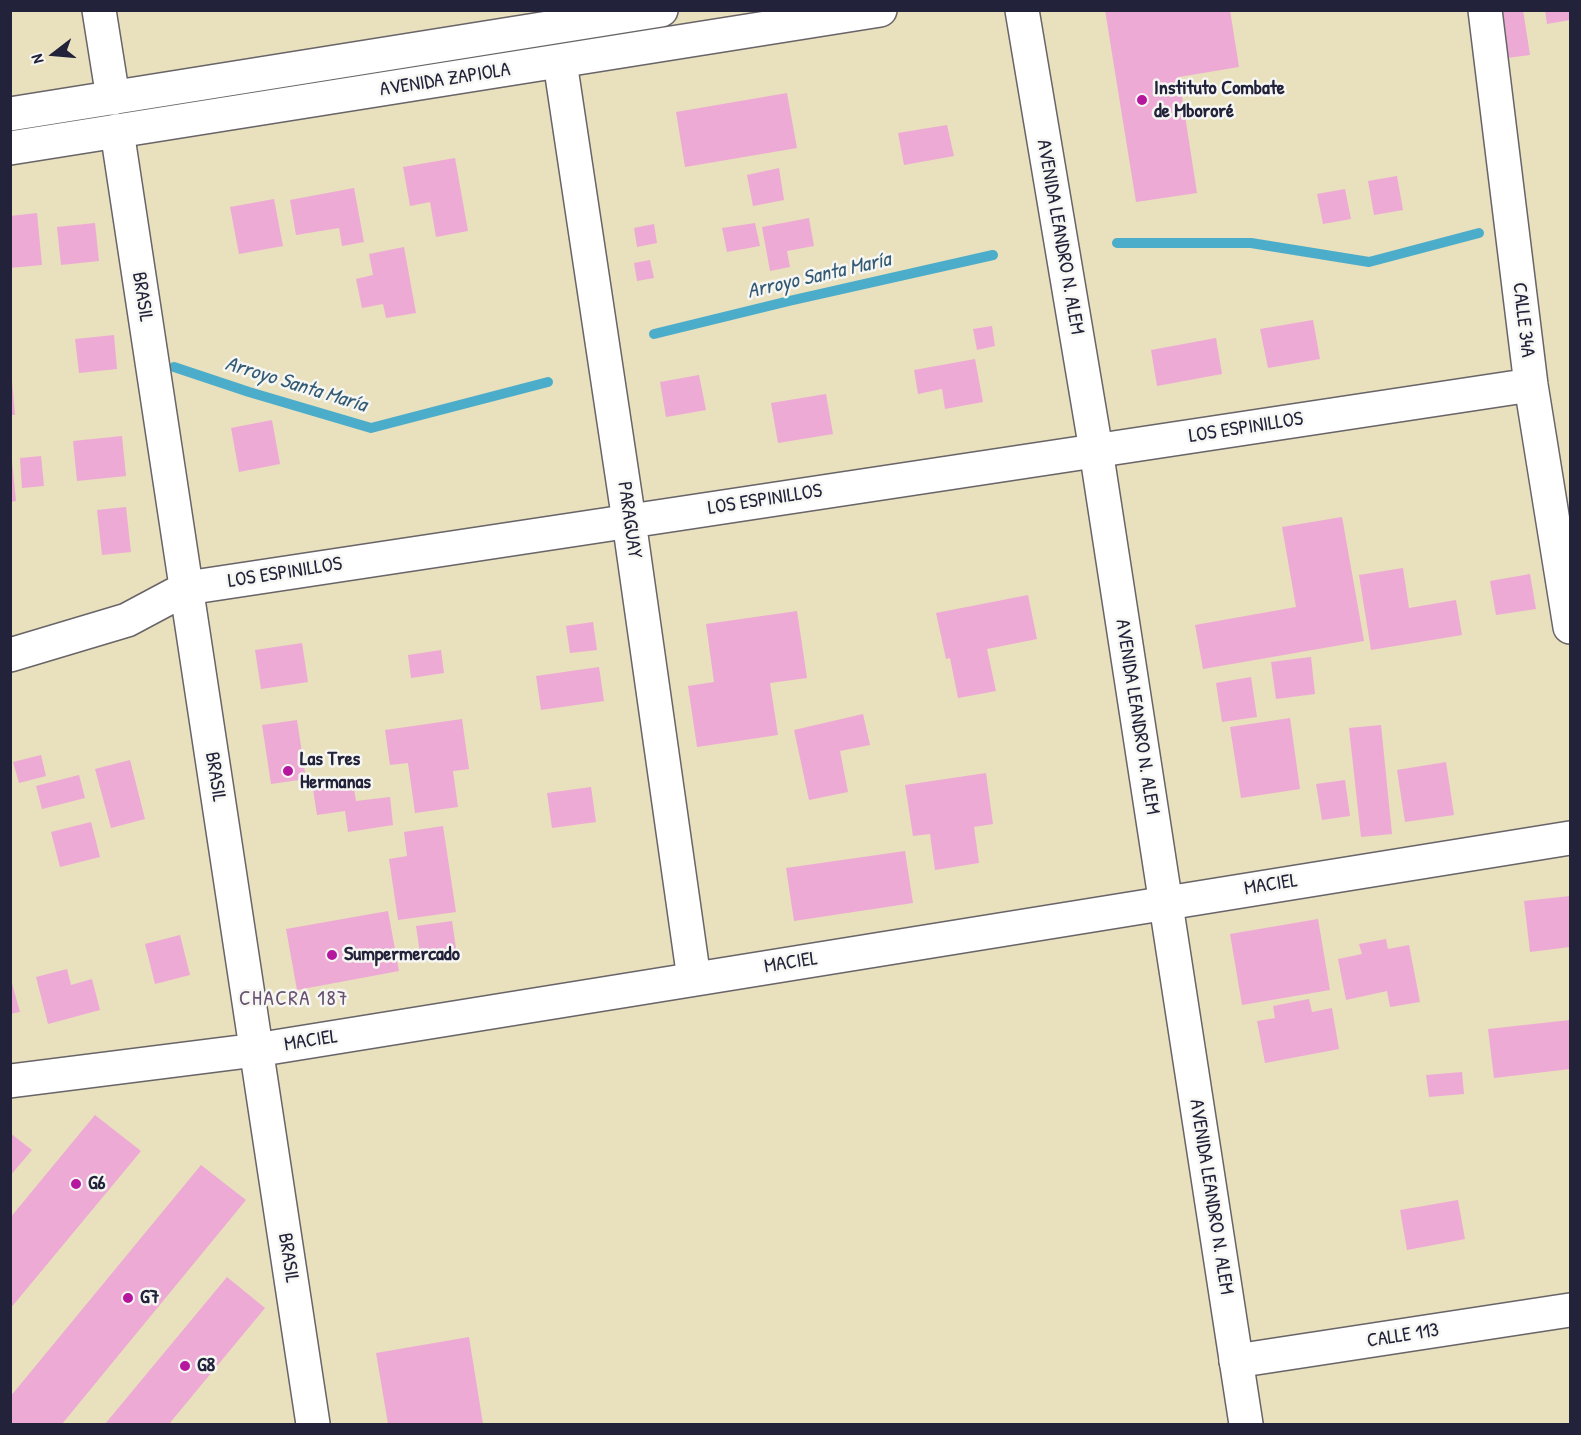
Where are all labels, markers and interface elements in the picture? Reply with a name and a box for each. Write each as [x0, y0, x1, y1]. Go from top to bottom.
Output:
north arrow [24, 24, 84, 84]
text: N [25, 52, 48, 66]
street label: AVENIDA ZAPIOLA [378, 58, 512, 102]
place label: Instituto Combate de Mbororé [1154, 77, 1285, 124]
marker: Instituto Combate de Mbororé [1135, 93, 1149, 107]
street label: AVENIDA LEANDRO N. ALEM [1031, 138, 1089, 336]
water label: Arroyo Santa María [745, 247, 893, 305]
street label: BRASIL [126, 270, 158, 324]
street label: CALLE 34A [1507, 281, 1539, 359]
water label: Arroyo Santa María [222, 352, 370, 418]
street label: LOS ESPINILLOS [1187, 407, 1305, 449]
street label: LOS ESPINILLOS [706, 479, 824, 521]
street label: PARAGUAY [612, 480, 646, 560]
street label: LOS ESPINILLOS [226, 552, 344, 594]
street label: AVENIDA LEANDRO N. ALEM [1110, 618, 1164, 816]
place label: Las Tres Hermanas [300, 748, 371, 795]
street label: BRASIL [199, 750, 231, 804]
marker: Las Tres Hermanas [281, 764, 295, 778]
street label: MACIEL [1243, 869, 1299, 901]
place label: Sumpermercado [344, 943, 460, 967]
street label: MACIEL [763, 947, 819, 979]
marker: Sumpermercado [325, 948, 339, 962]
district label: CHACRA 187 [239, 986, 349, 1012]
street label: MACIEL [283, 1025, 339, 1057]
street label: AVENIDA LEANDRO N. ALEM [1184, 1098, 1238, 1296]
place label: G6 [88, 1172, 106, 1196]
marker: G6 [69, 1177, 83, 1191]
street label: BRASIL [272, 1231, 304, 1285]
place label: G7 [140, 1286, 159, 1310]
marker: G7 [121, 1291, 135, 1305]
street label: CALLE 113 [1365, 1318, 1441, 1354]
place label: G8 [197, 1354, 215, 1378]
marker: G8 [178, 1359, 192, 1373]

